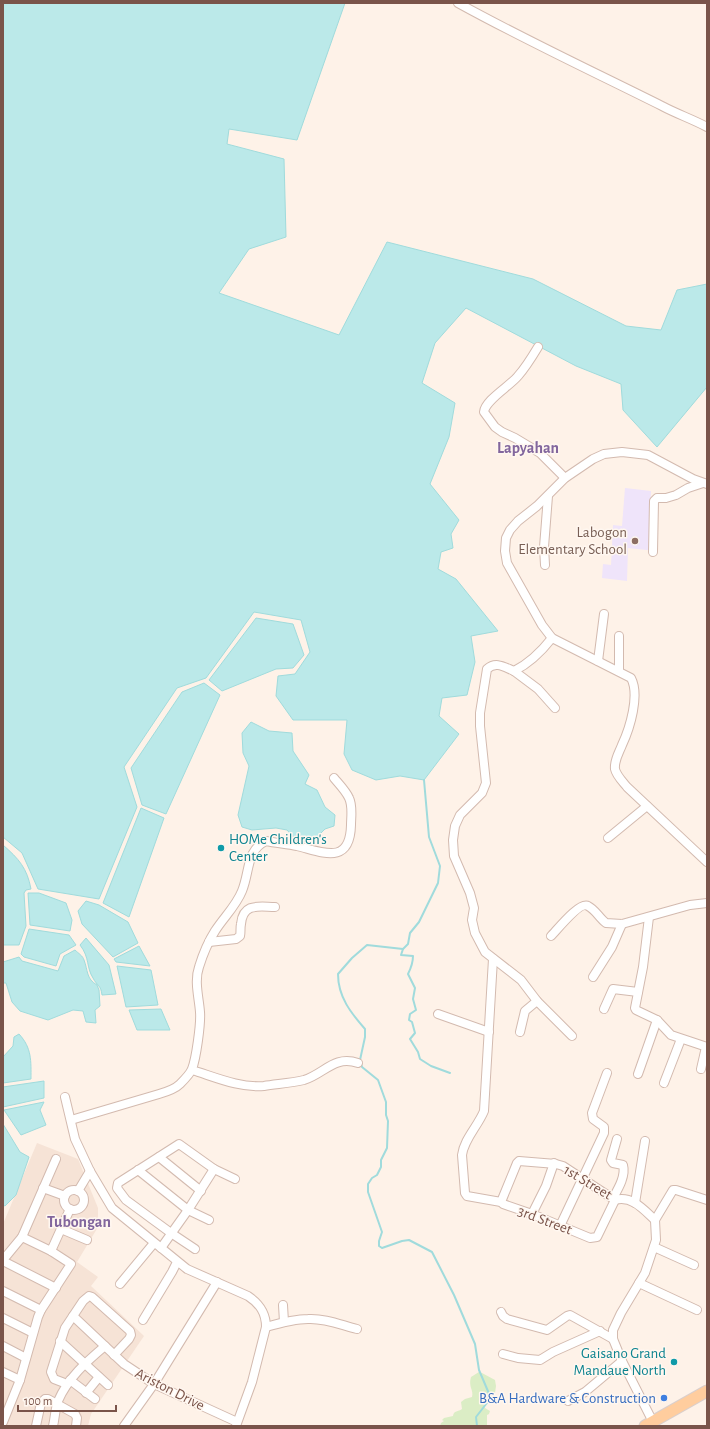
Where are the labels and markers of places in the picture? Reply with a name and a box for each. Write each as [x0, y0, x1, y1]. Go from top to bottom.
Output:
place label: Labogon Elementary School [518, 525, 627, 557]
marker: Labogon Elementary School [630, 536, 640, 546]
place label: HOMe Children's Center [229, 832, 327, 864]
marker: HOMe Children's Center [216, 843, 226, 853]
place label: Gaisano Grand Mandaue North [573, 1346, 666, 1378]
marker: Gaisano Grand Mandaue North [669, 1357, 679, 1367]
place label: B&A Hardware & Construction [479, 1391, 656, 1406]
marker: B&A Hardware & Construction [659, 1393, 669, 1403]

